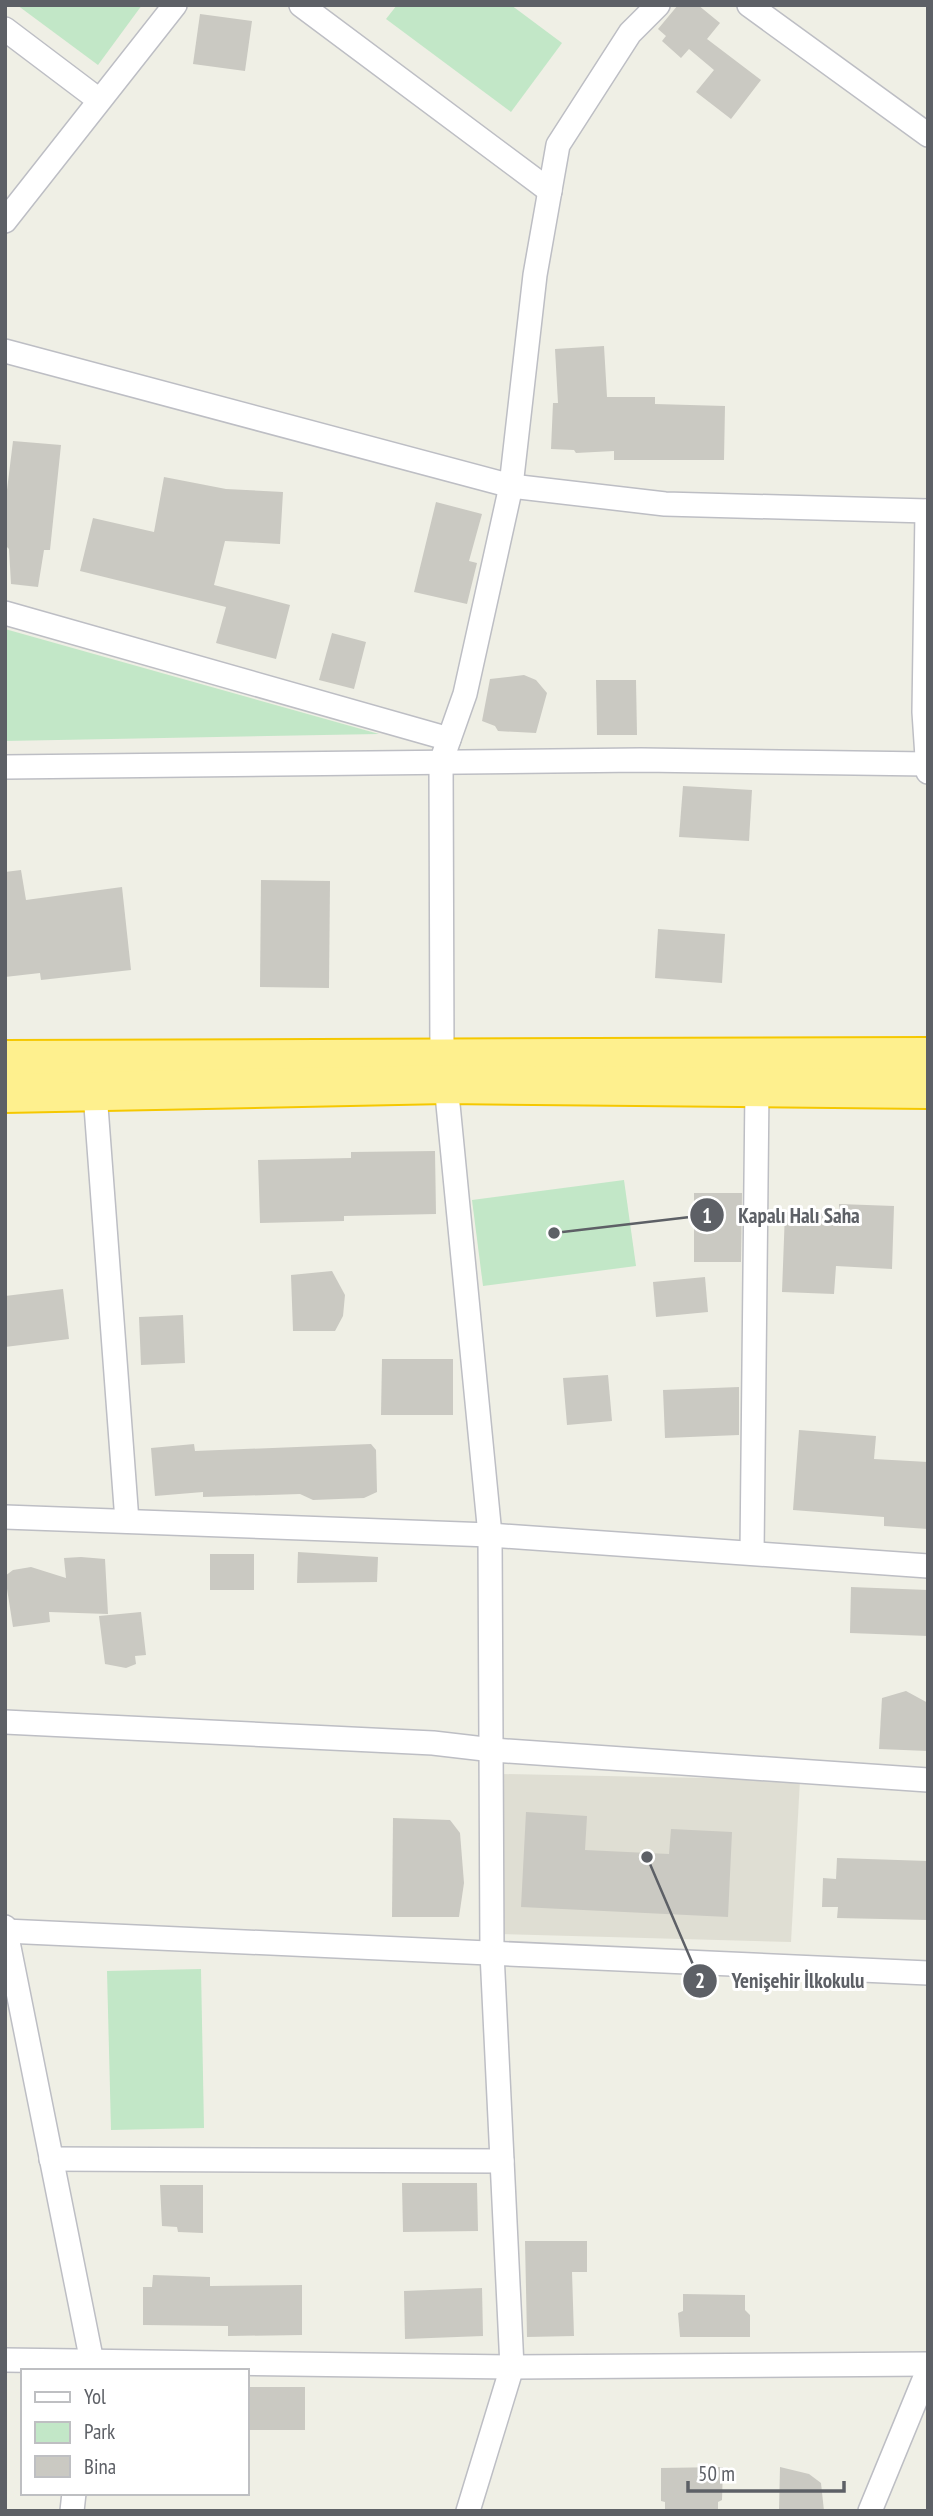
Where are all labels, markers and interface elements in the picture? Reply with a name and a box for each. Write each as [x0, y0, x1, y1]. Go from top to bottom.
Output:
callout: Kapalı Halı Saha [690, 1194, 874, 1236]
text: 1 [702, 1202, 712, 1229]
text: Kapalı Halı Saha [738, 1202, 860, 1229]
callout: Yenişehir İlkokulu [683, 1960, 879, 2002]
text: 2 [695, 1967, 705, 1994]
text: Yenişehir İlkokulu [731, 1967, 864, 1994]
legend [21, 2369, 248, 2495]
text: Yol [84, 2383, 106, 2410]
text: Park [84, 2418, 115, 2445]
scale bar [688, 2450, 844, 2494]
text: Bina [84, 2453, 116, 2480]
text: 50 m [698, 2460, 735, 2487]

